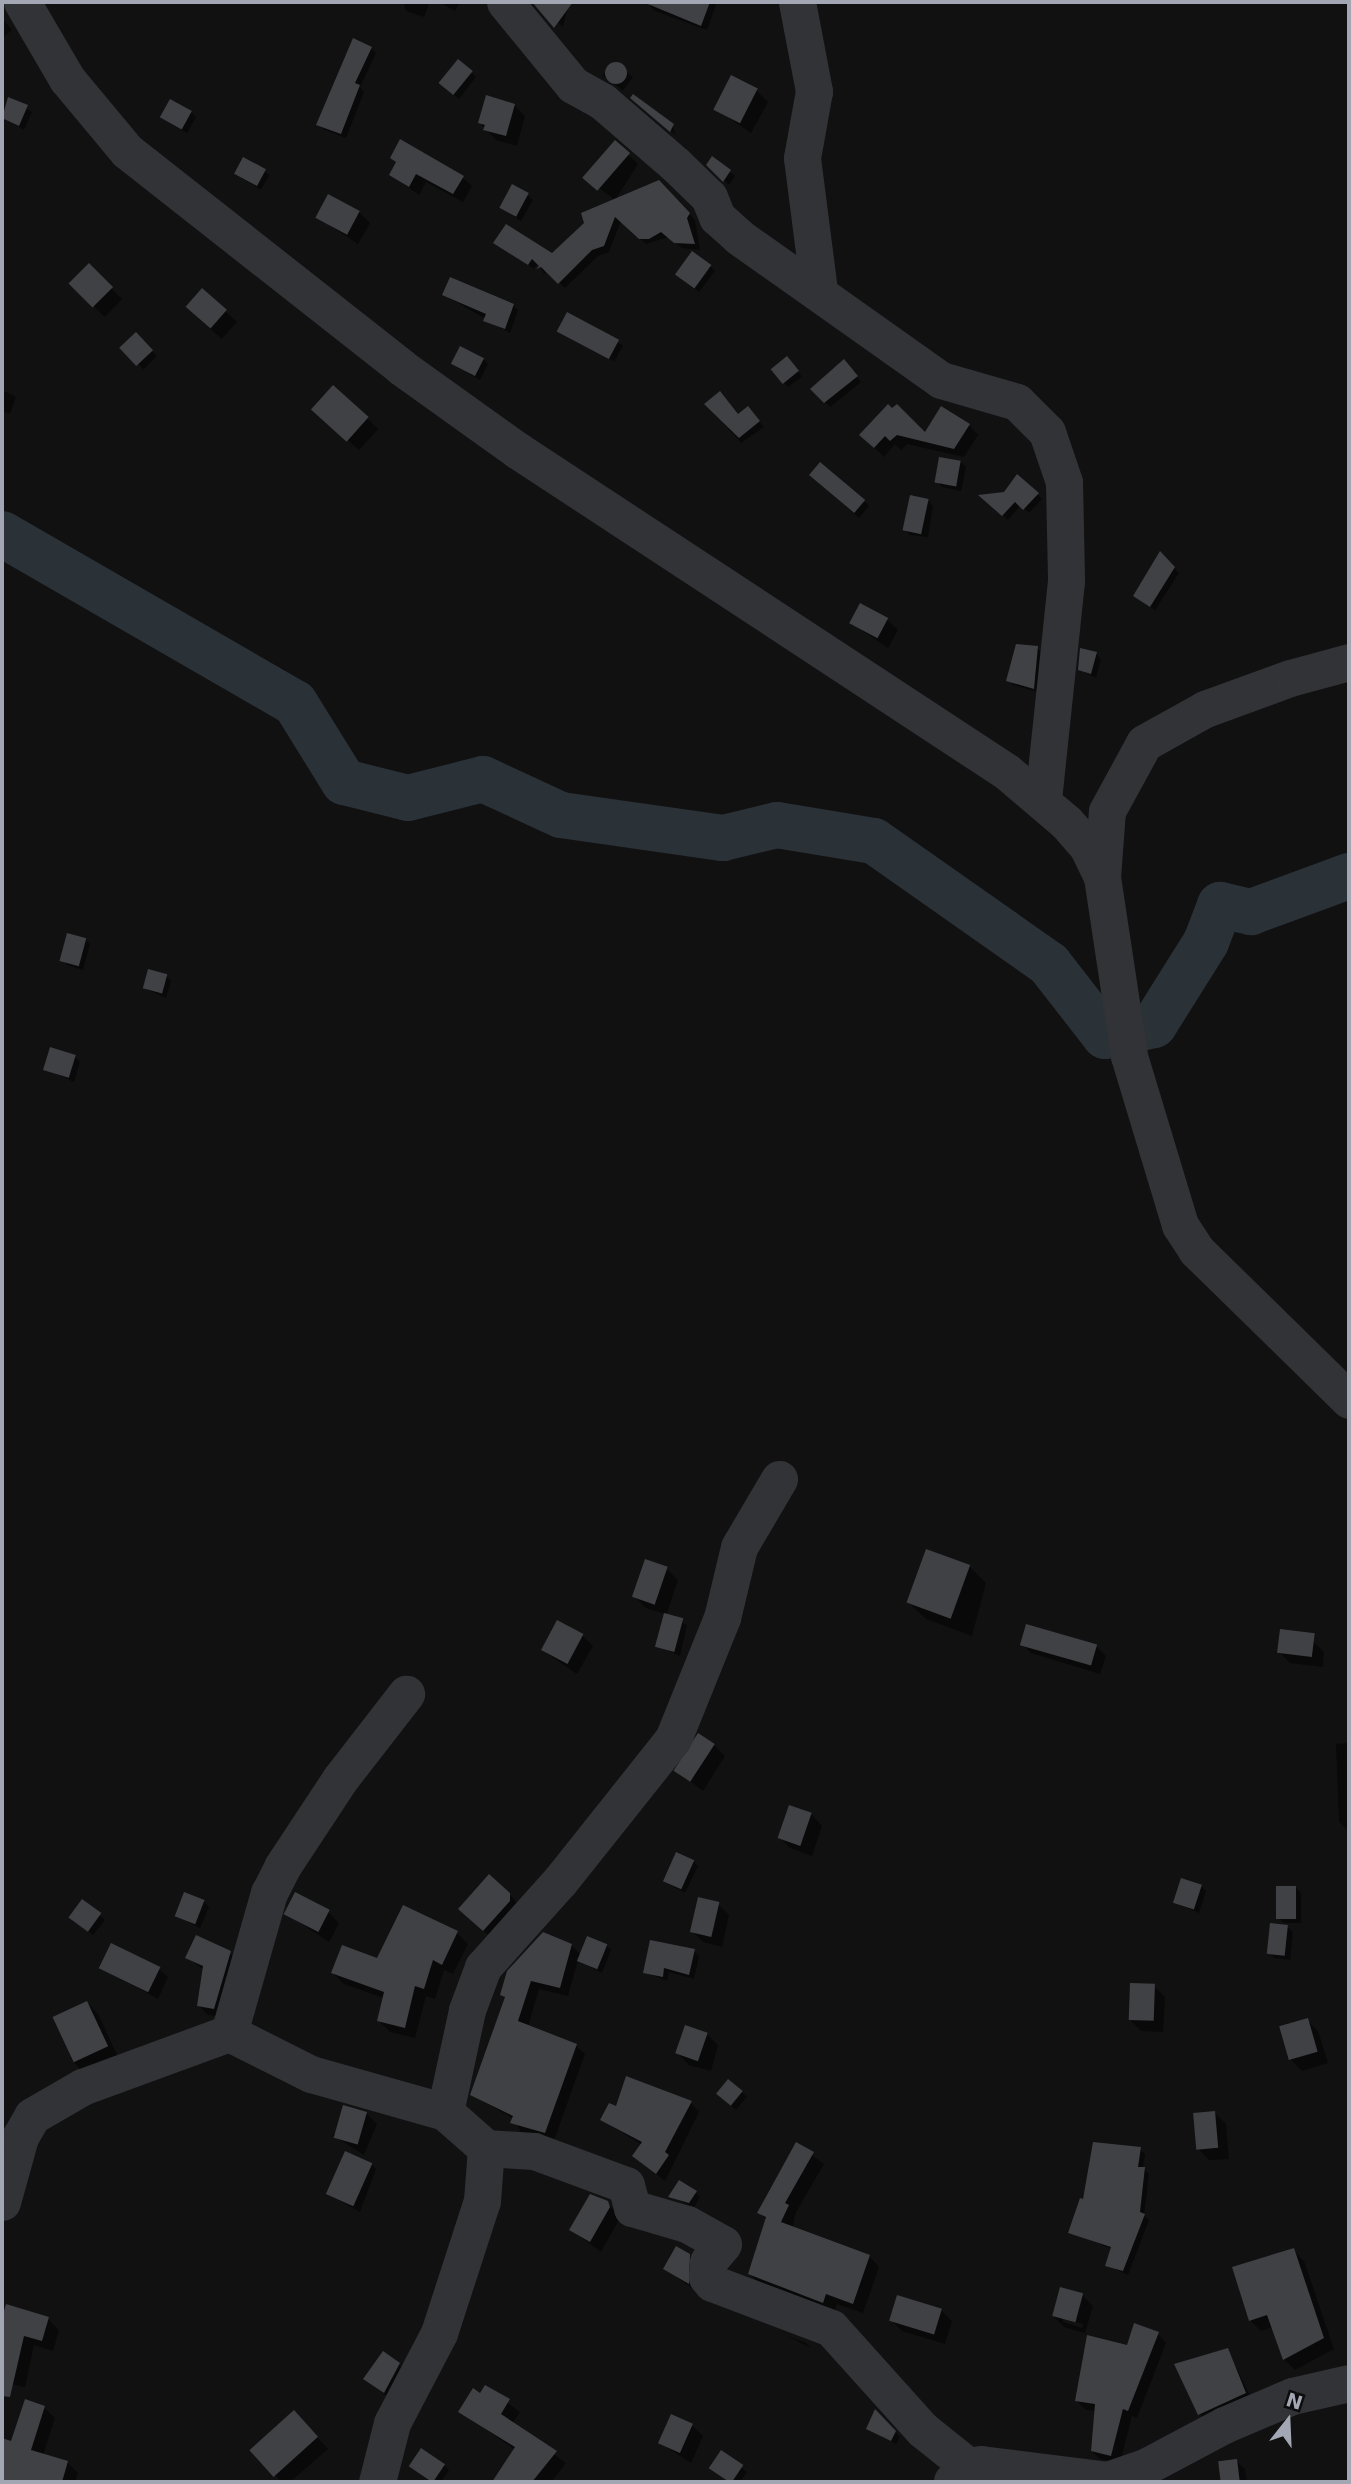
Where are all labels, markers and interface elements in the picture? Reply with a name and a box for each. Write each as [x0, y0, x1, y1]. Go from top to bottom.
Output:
north arrow [1253, 2386, 1323, 2456]
text: N [1284, 2388, 1305, 2414]

